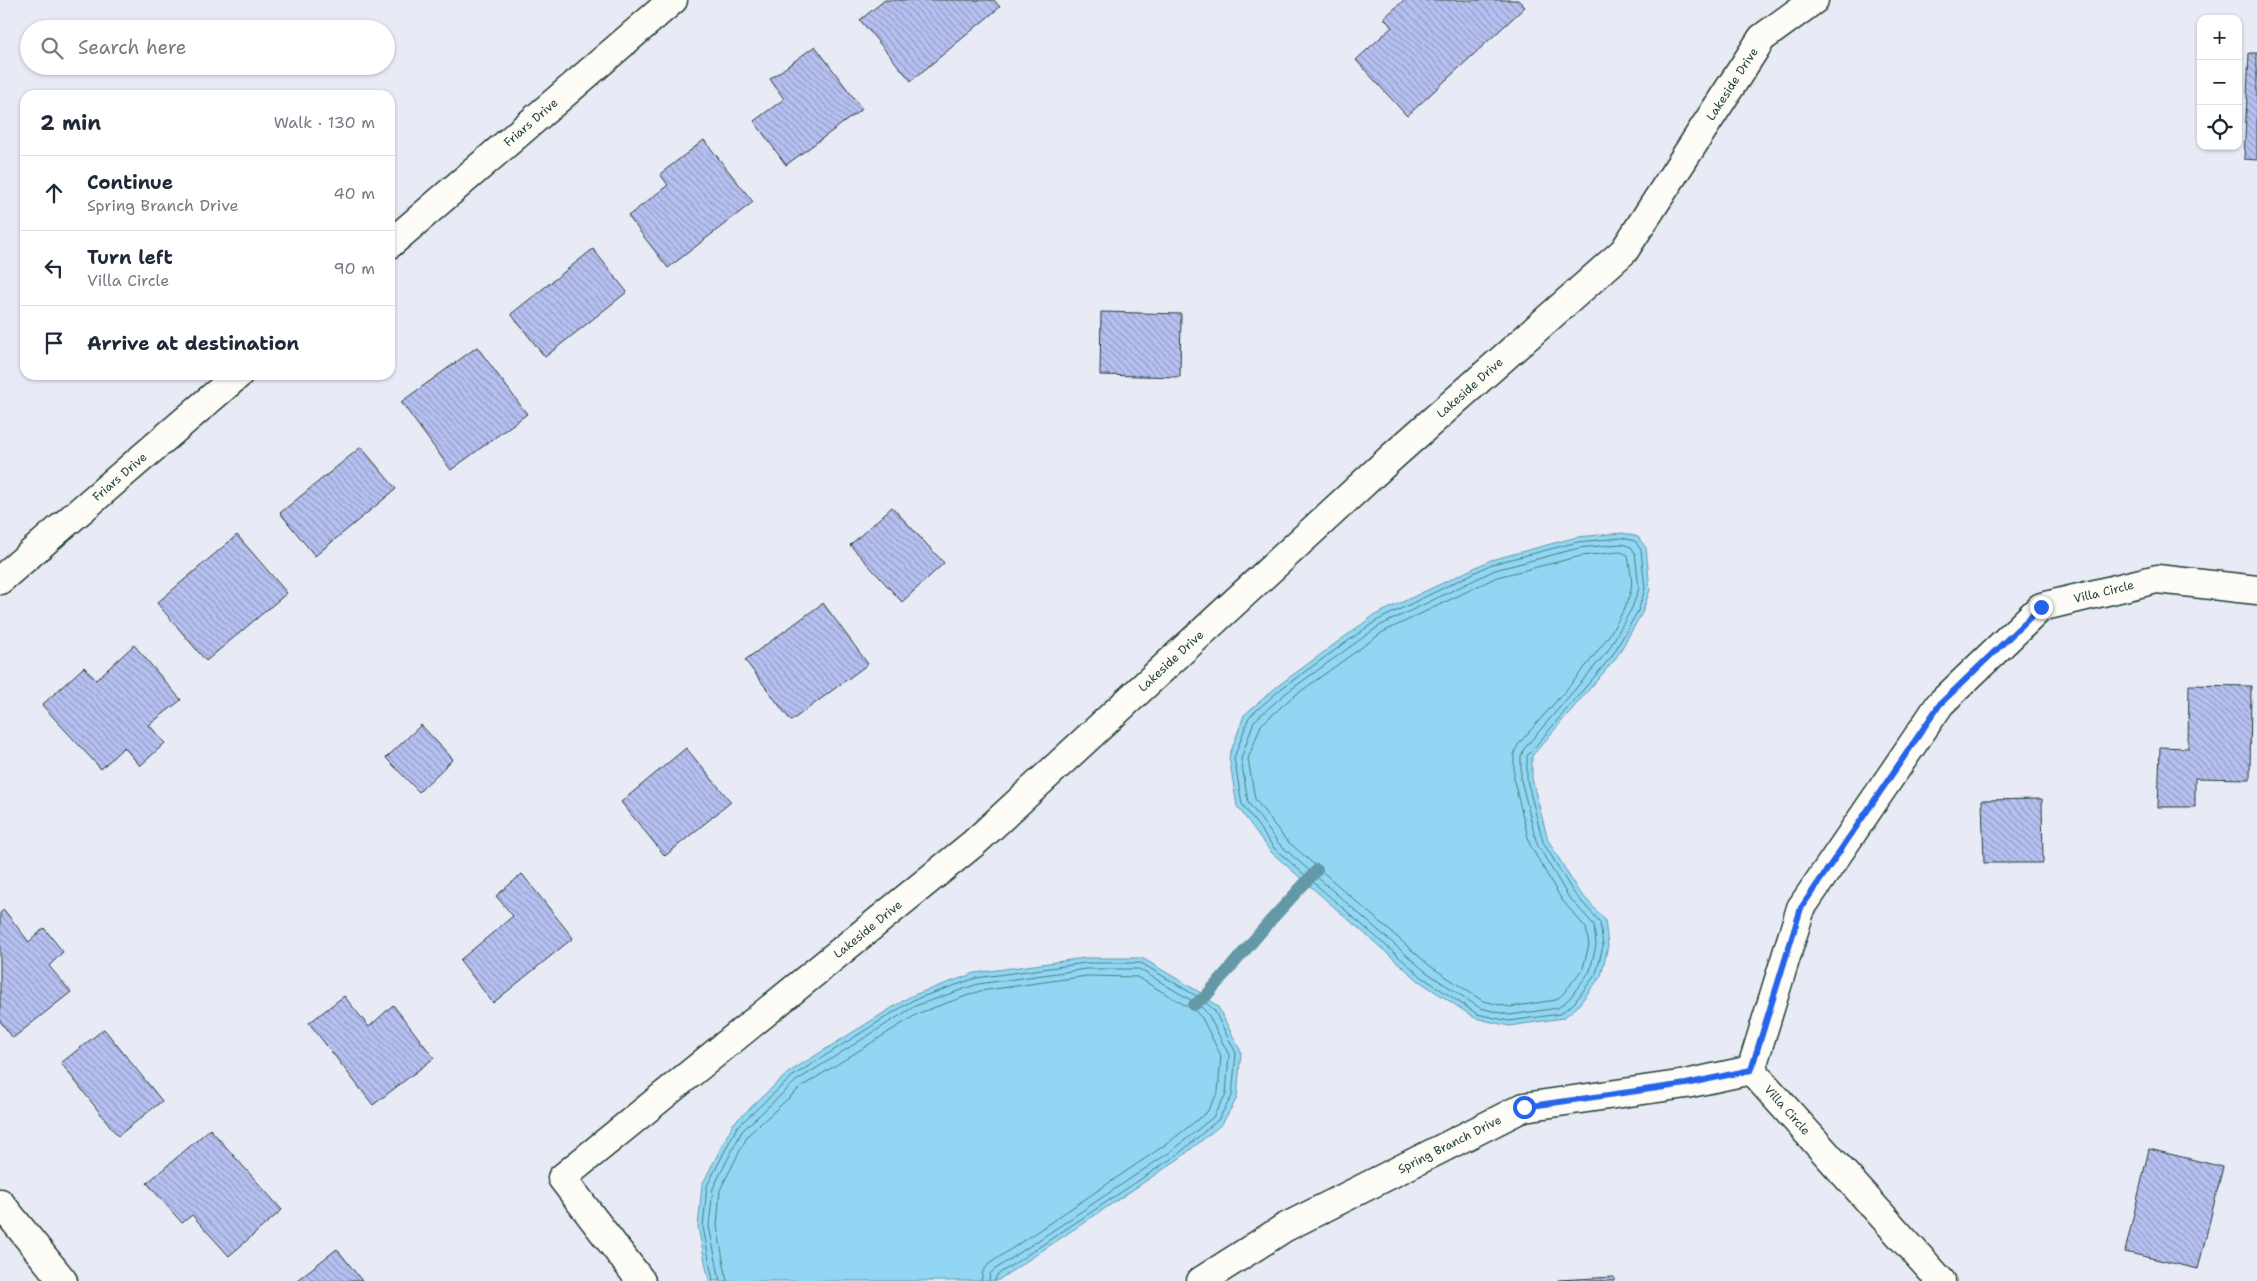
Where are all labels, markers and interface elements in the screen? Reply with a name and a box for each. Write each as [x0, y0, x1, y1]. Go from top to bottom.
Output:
map controls [2197, 15, 2242, 150]
button: + [2197, 15, 2242, 60]
search box [20, 20, 395, 75]
icon: search [38, 34, 66, 62]
text: Search here [78, 35, 187, 60]
street label: Lakeside Drive [1703, 44, 1762, 124]
button: − [2197, 60, 2242, 105]
street label: Friars Drive [500, 95, 562, 150]
button: locate [2197, 105, 2242, 150]
text: 2 min [40, 109, 101, 137]
text: Walk · 130 m [274, 112, 375, 133]
text: Continue [87, 170, 173, 195]
icon: ahead [40, 179, 68, 207]
text: 40 m [333, 183, 375, 204]
text: Spring Branch Drive [87, 195, 239, 216]
text: Turn left [87, 245, 173, 270]
icon: left [40, 254, 68, 282]
text: 90 m [334, 258, 375, 279]
text: Villa Circle [87, 270, 169, 291]
icon: arrive [40, 329, 68, 357]
text: Arrive at destination [87, 331, 299, 356]
street label: Lakeside Drive [1433, 354, 1507, 422]
street label: Friars Drive [89, 449, 150, 505]
street label: Villa Circle [2072, 577, 2136, 607]
route end [2030, 596, 2053, 619]
street label: Lakeside Drive [1135, 627, 1207, 695]
street label: Lakeside Drive [830, 897, 906, 962]
street label: Villa Circle [1761, 1082, 1814, 1139]
route start [1513, 1096, 1536, 1119]
street label: Spring Branch Drive [1395, 1112, 1504, 1177]

